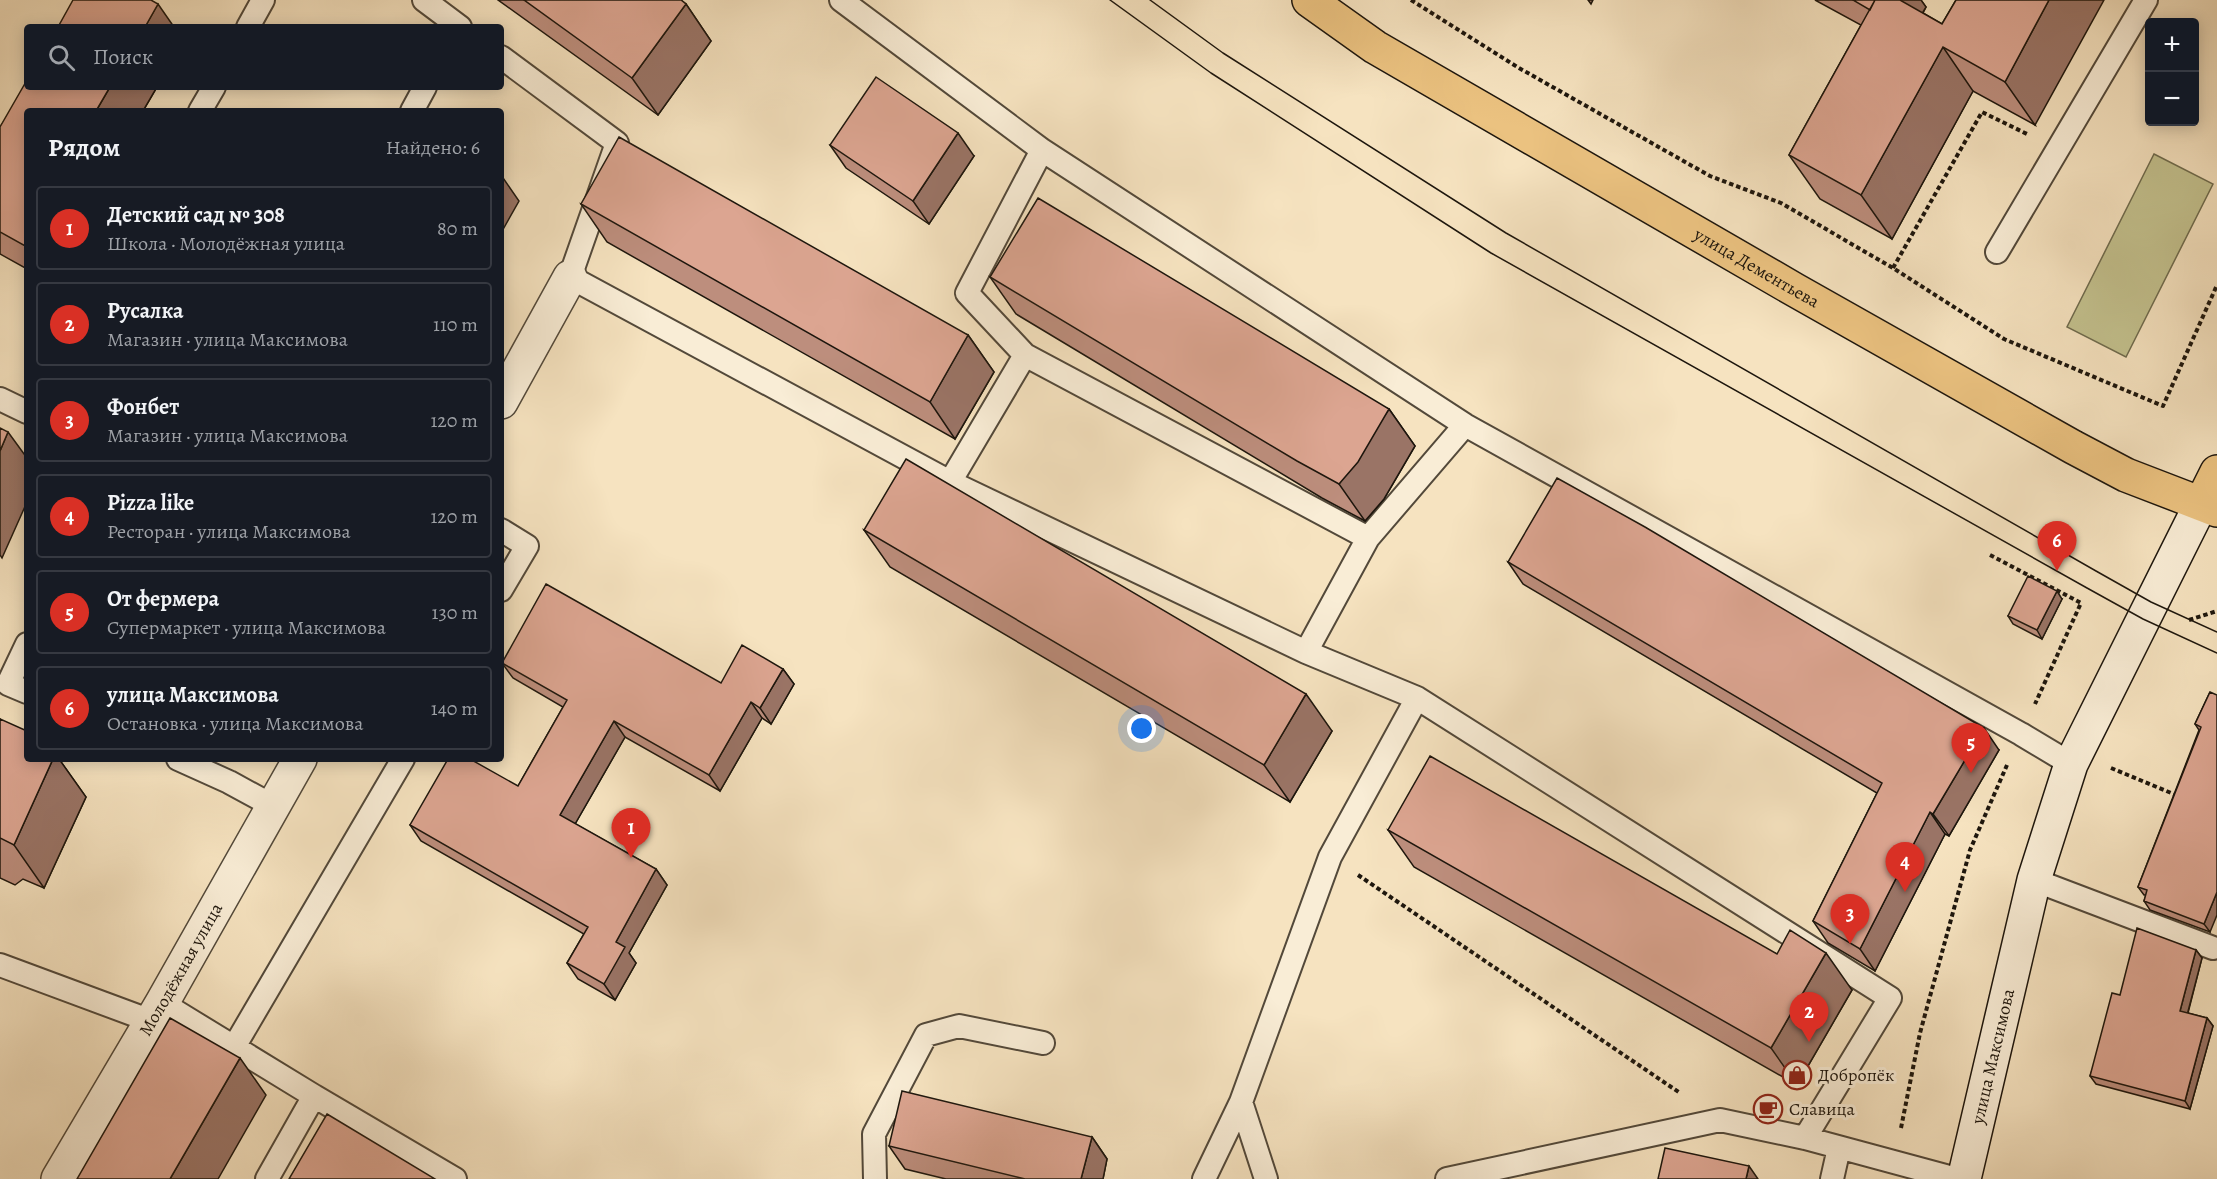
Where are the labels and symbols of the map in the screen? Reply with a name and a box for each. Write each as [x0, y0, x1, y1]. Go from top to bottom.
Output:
street label: улица Дементьева [1689, 222, 1824, 314]
pin: 6 [2038, 522, 2076, 571]
your location [1127, 714, 1156, 743]
pin: 5 [1952, 724, 1990, 773]
pin: 1 [612, 808, 650, 858]
pin: 4 [1886, 842, 1924, 892]
pin: 3 [1830, 894, 1870, 944]
street label: Молодёжная улица [133, 898, 229, 1040]
street label: улица Максимова [1965, 986, 2020, 1127]
pin: 2 [1790, 992, 1828, 1042]
shop icon: Добропёк [1781, 1059, 1813, 1091]
place label: Добропёк [1818, 1063, 1894, 1087]
cafe icon: Славица [1752, 1093, 1784, 1125]
place label: Славица [1789, 1097, 1856, 1121]

